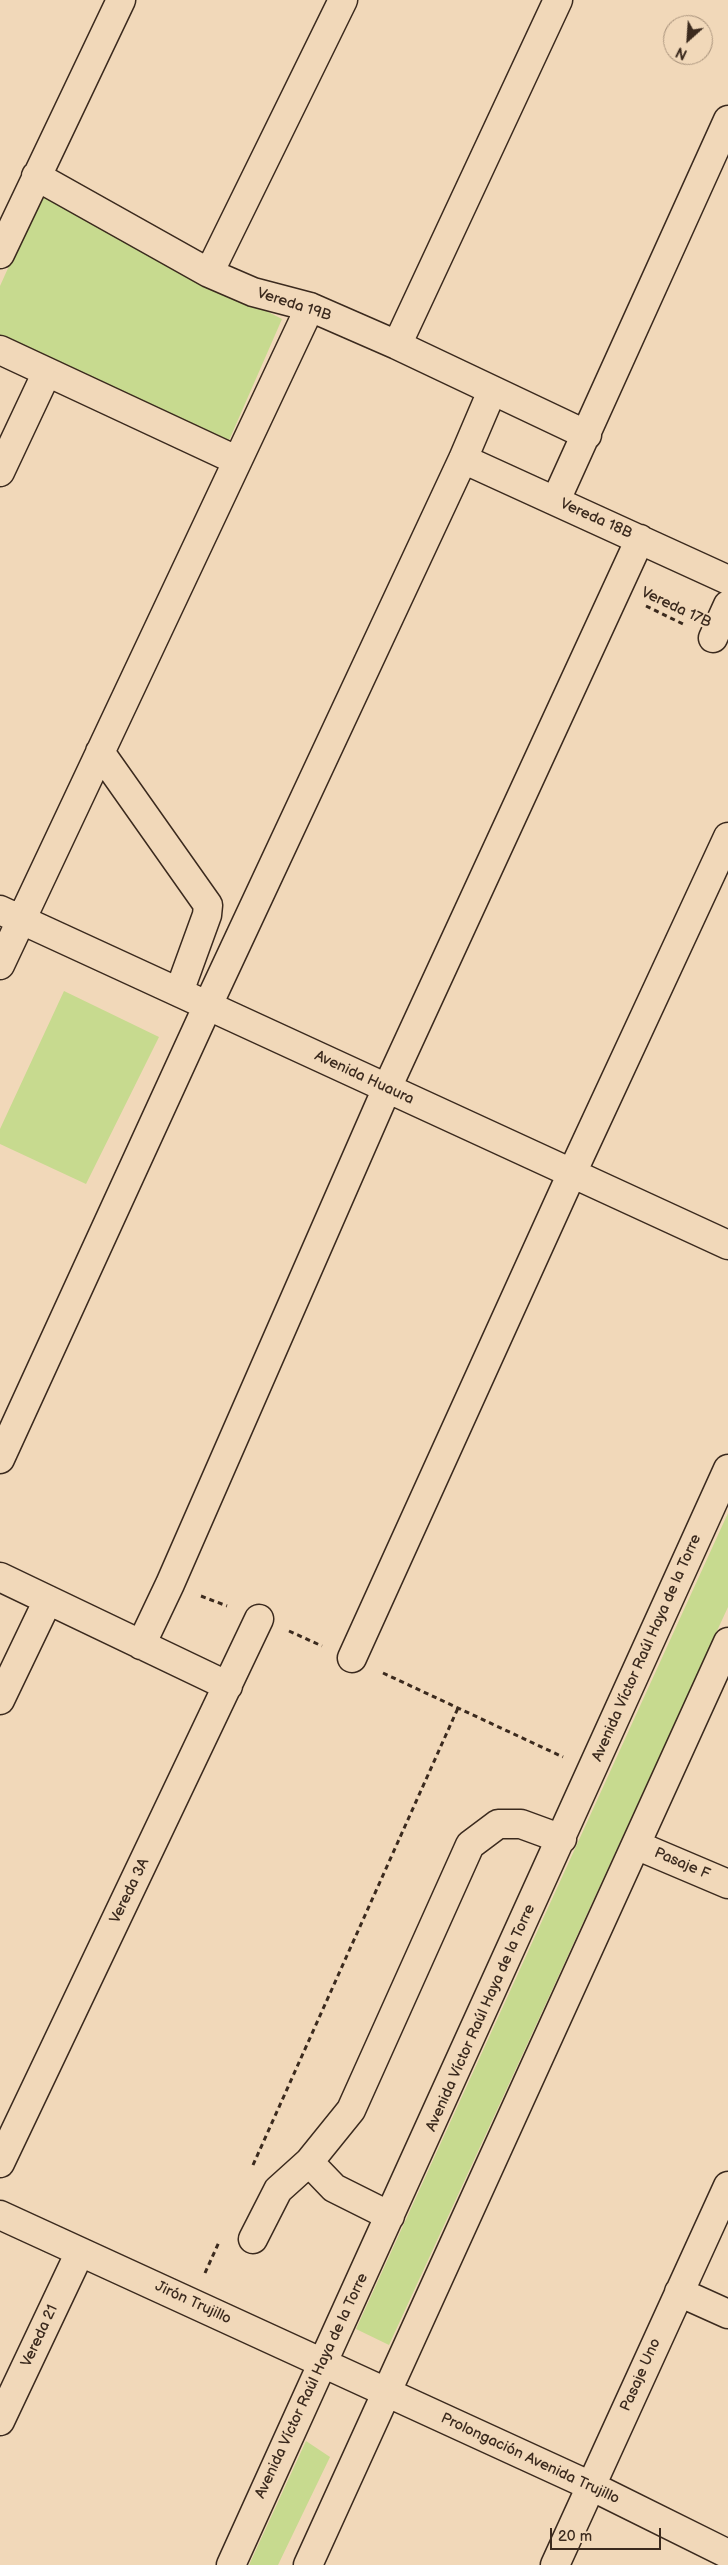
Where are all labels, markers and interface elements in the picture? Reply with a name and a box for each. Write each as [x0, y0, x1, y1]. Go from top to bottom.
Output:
north arrow [663, 15, 713, 65]
text: N [673, 43, 690, 63]
street label: Vereda 19B [255, 285, 333, 325]
street label: Vereda 18B [557, 495, 635, 543]
street label: Vereda 17B [638, 584, 714, 632]
street label: Avenida Huaura [311, 1047, 417, 1109]
street label: Avenida Víctor Raúl Haya de la Torre [589, 1532, 705, 1764]
street label: Pasaje F [651, 1844, 713, 1884]
street label: Vereda 3A [106, 1855, 154, 1927]
street label: Avenida Víctor Raúl Haya de la Torre [423, 1902, 539, 2134]
street label: Avenida Víctor Raúl Haya de la Torre [252, 2270, 372, 2502]
street label: Jirón Trujillo [152, 2278, 234, 2328]
street label: Vereda 21 [18, 2302, 62, 2370]
street label: Pasaje Uno [617, 2336, 665, 2414]
street label: Prolongación Avenida Trujillo [438, 2410, 622, 2508]
scale bar [553, 2518, 664, 2550]
text: 20 m [558, 2527, 592, 2546]

